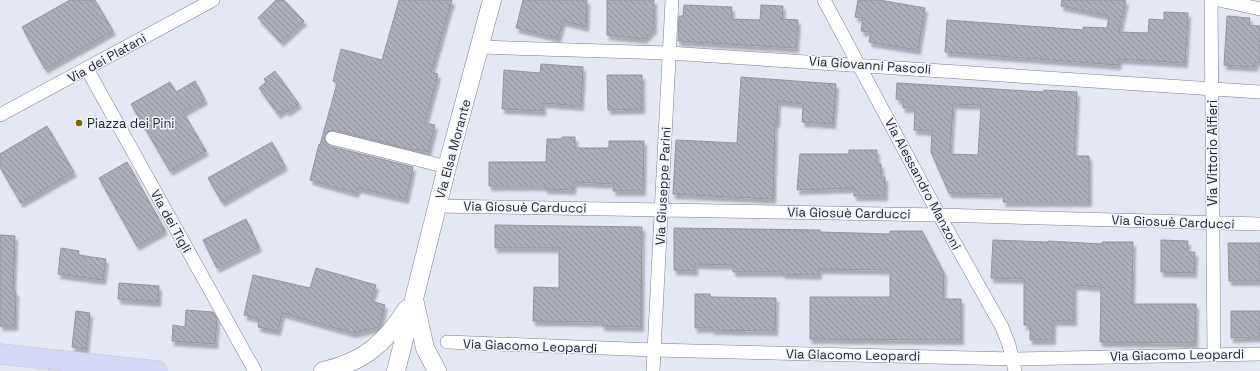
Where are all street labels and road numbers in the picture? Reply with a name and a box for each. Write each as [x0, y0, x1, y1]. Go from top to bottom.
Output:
street label: Via dei Platani [65, 29, 149, 87]
street label: Via Giovanni Pascoli [808, 52, 932, 78]
street label: Via Elsa Morante [431, 97, 475, 201]
street label: Via Vittorio Alfieri [1204, 100, 1221, 206]
street label: Via Alessandro Manzoni [881, 115, 965, 253]
street label: Via Giuseppe Parini [651, 126, 675, 246]
street label: Via dei Tigli [147, 186, 195, 256]
street label: Via Giosuè Carducci [463, 197, 587, 217]
street label: Via Giosuè Carducci [787, 203, 911, 223]
street label: Via Giosuè Carducci [1111, 211, 1235, 233]
street label: Via Giacomo Leopardi [463, 335, 597, 357]
street label: Via Giacomo Leopardi [786, 345, 920, 365]
street label: Via Giacomo Leopardi [1110, 345, 1244, 365]

